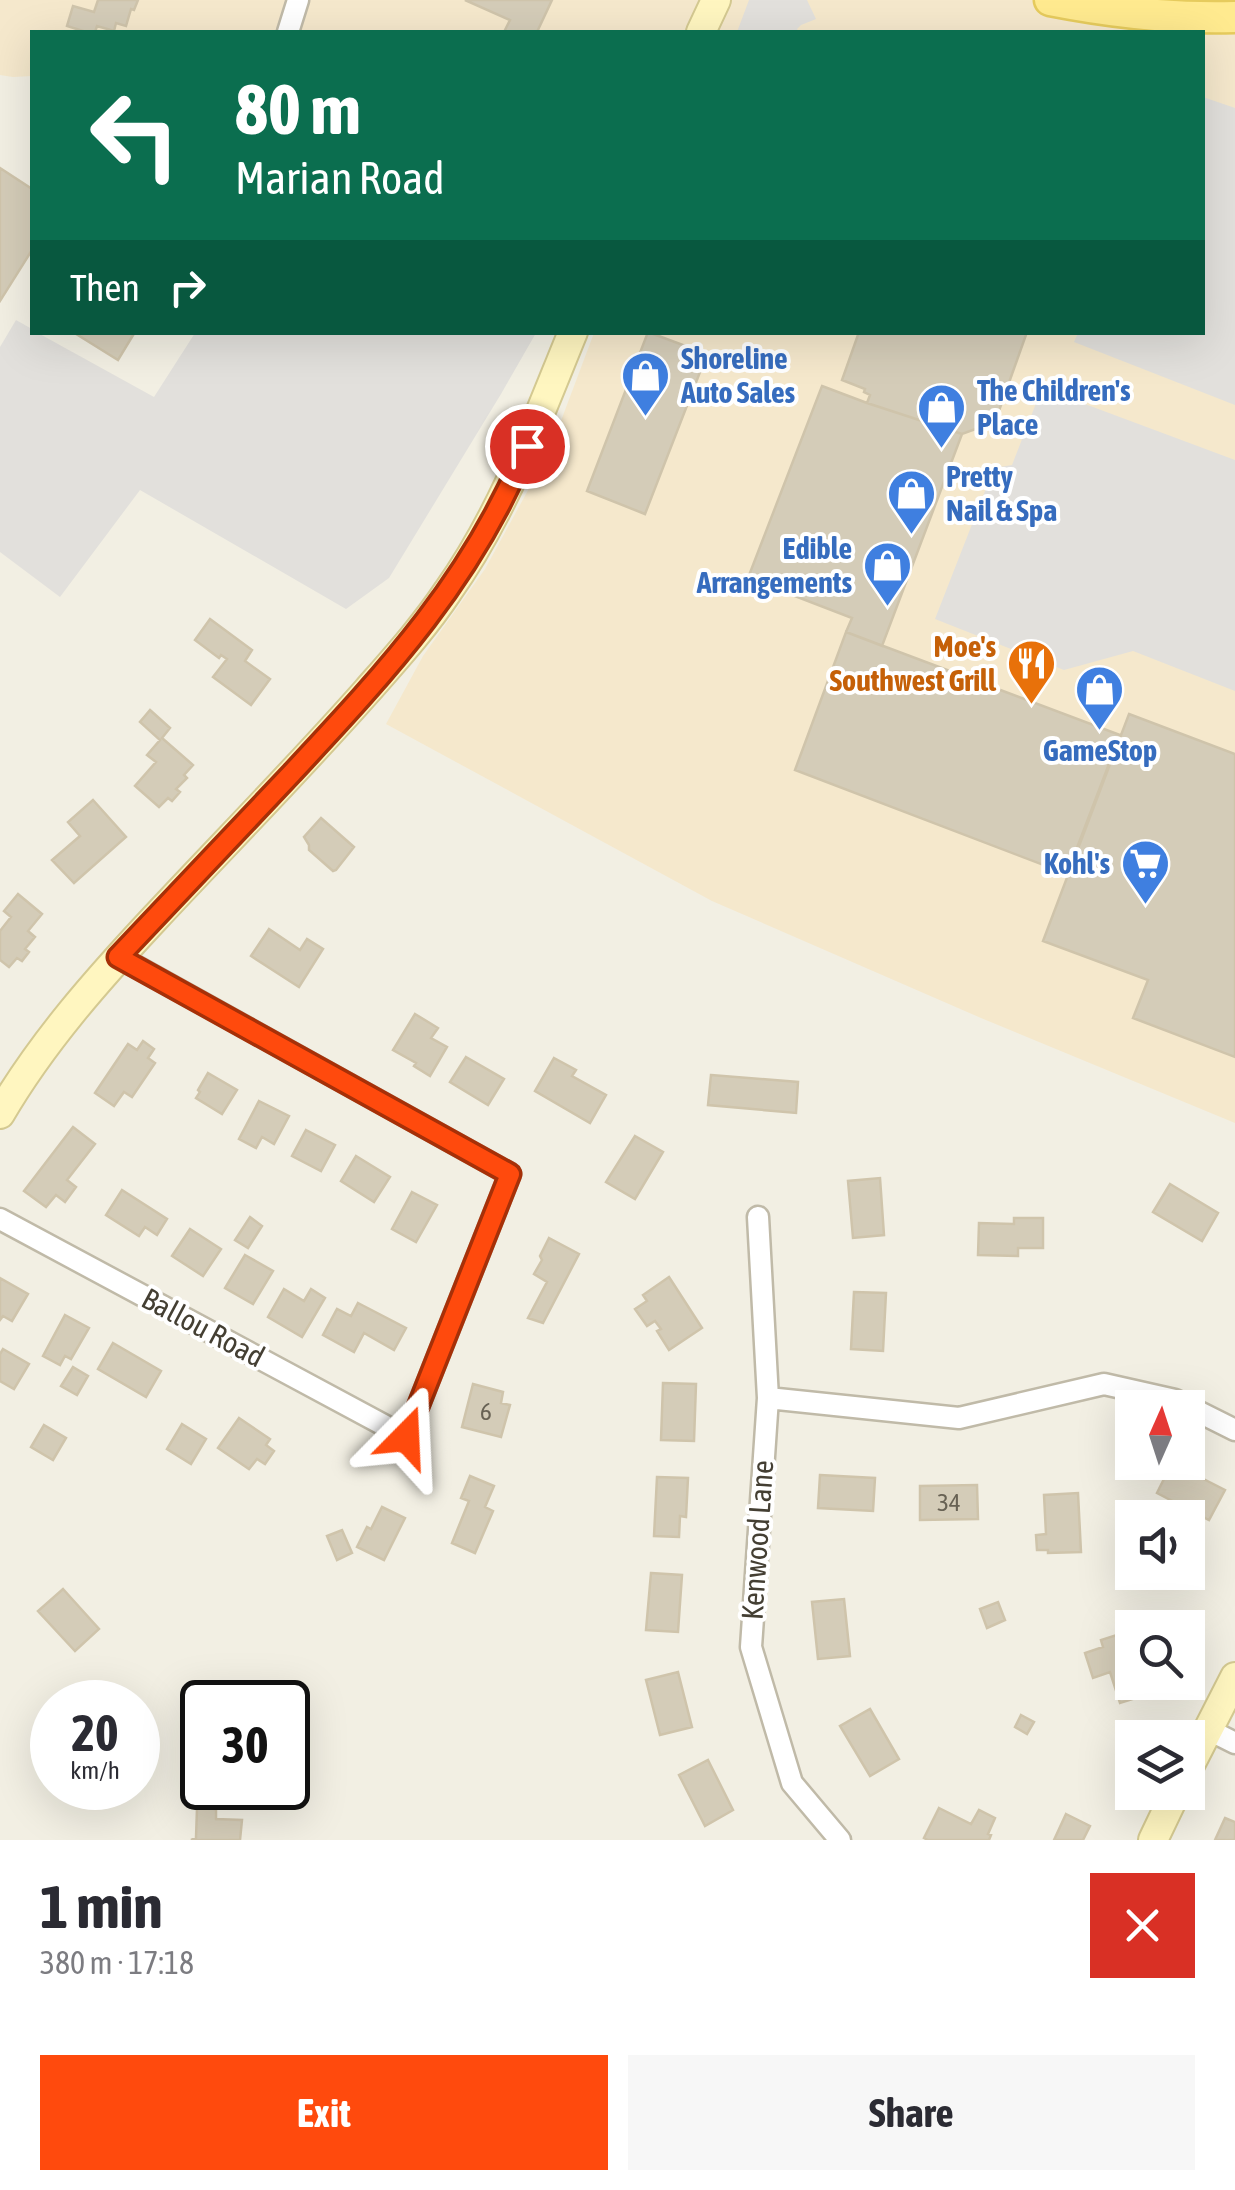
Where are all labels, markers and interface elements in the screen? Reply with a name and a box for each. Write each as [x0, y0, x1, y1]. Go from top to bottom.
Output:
text: 80 m [235, 69, 361, 149]
icon: left [70, 70, 200, 200]
text: Marian Road [235, 152, 445, 204]
icon: right [160, 260, 215, 315]
text: Then [70, 266, 140, 309]
place label: Shoreline Auto Sales [680, 341, 796, 409]
shop icon: Shoreline Auto Sales [620, 350, 672, 418]
place label: The Children's Place [977, 373, 1131, 441]
shop icon: The Children's Place [916, 382, 968, 450]
pin [485, 404, 570, 489]
icon: arrive [500, 419, 555, 474]
place label: Pretty Nail & Spa [946, 459, 1057, 527]
shop icon: Pretty Nail & Spa [885, 468, 937, 536]
place label: Edible Arrangements [696, 531, 852, 599]
shop icon: Edible Arrangements [861, 540, 913, 608]
place label: Moe's Southwest Grill [830, 629, 997, 697]
restaurant icon: Moe's Southwest Grill [1005, 638, 1057, 706]
shop icon: GameStop [1074, 664, 1126, 732]
place label: GameStop [1043, 733, 1157, 767]
supermarket icon: Kohl's [1119, 838, 1171, 906]
place label: Kohl's [1044, 846, 1110, 880]
street label: Ballou Road [136, 1281, 270, 1374]
position arrow [354, 1385, 458, 1489]
north arrow [1115, 1390, 1205, 1480]
map controls [1115, 1390, 1205, 1810]
house number: 6 [480, 1397, 492, 1425]
street label: Kenwood Lane [734, 1459, 780, 1621]
house number: 34 [937, 1488, 961, 1516]
button: sound [1115, 1500, 1205, 1590]
button: search [1115, 1610, 1205, 1700]
speed limit sign: 30 [180, 1680, 310, 1810]
text: 20 [71, 1704, 118, 1762]
button: layers [1115, 1720, 1205, 1810]
text: km/h [70, 1756, 120, 1784]
text: 1 min [40, 1872, 163, 1941]
button: close [1090, 1873, 1195, 1978]
text: 380 m · 17:18 [40, 1944, 194, 1981]
button: Exit [40, 2055, 608, 2170]
button: Share [628, 2055, 1195, 2170]

